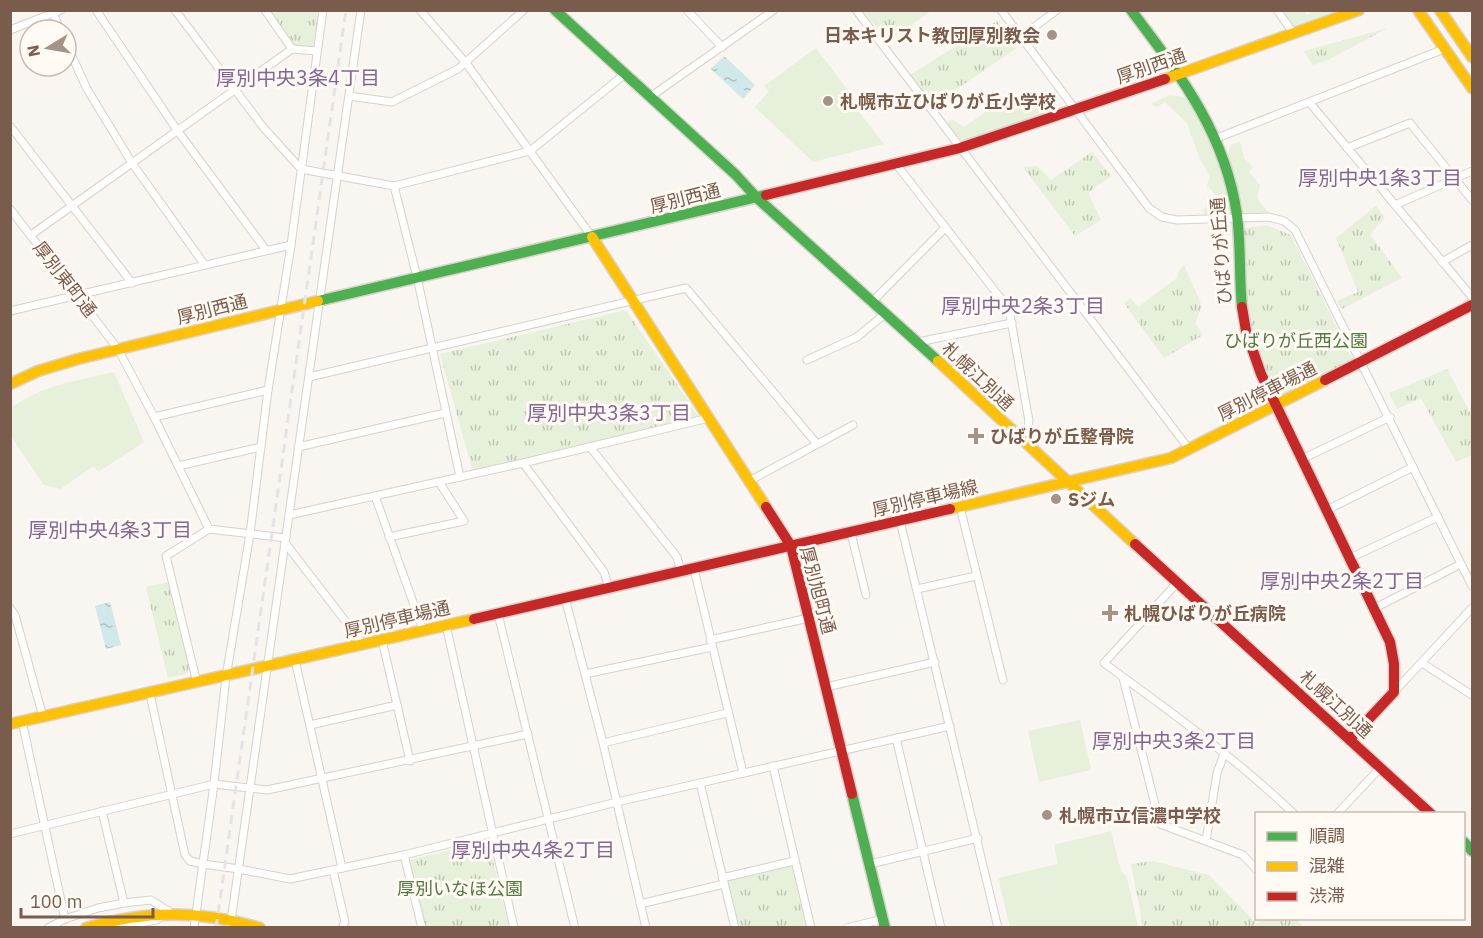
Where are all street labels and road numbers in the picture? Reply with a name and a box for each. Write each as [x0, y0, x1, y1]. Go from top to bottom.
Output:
street label: 厚別西通 [1113, 43, 1189, 89]
street label: 厚別西通 [647, 178, 723, 218]
street label: ひばりが丘通 [1206, 196, 1236, 306]
street label: 厚別東町通 [28, 236, 102, 322]
street label: 厚別西通 [174, 289, 250, 329]
street label: 札幌江別通 [937, 337, 1019, 415]
street label: 厚別停車場通 [1214, 356, 1320, 426]
street label: 厚別停車場線 [870, 475, 980, 521]
street label: 厚別旭町通 [795, 544, 841, 636]
street label: 厚別停車場通 [342, 596, 452, 642]
street label: 札幌江別通 [1295, 665, 1377, 743]

